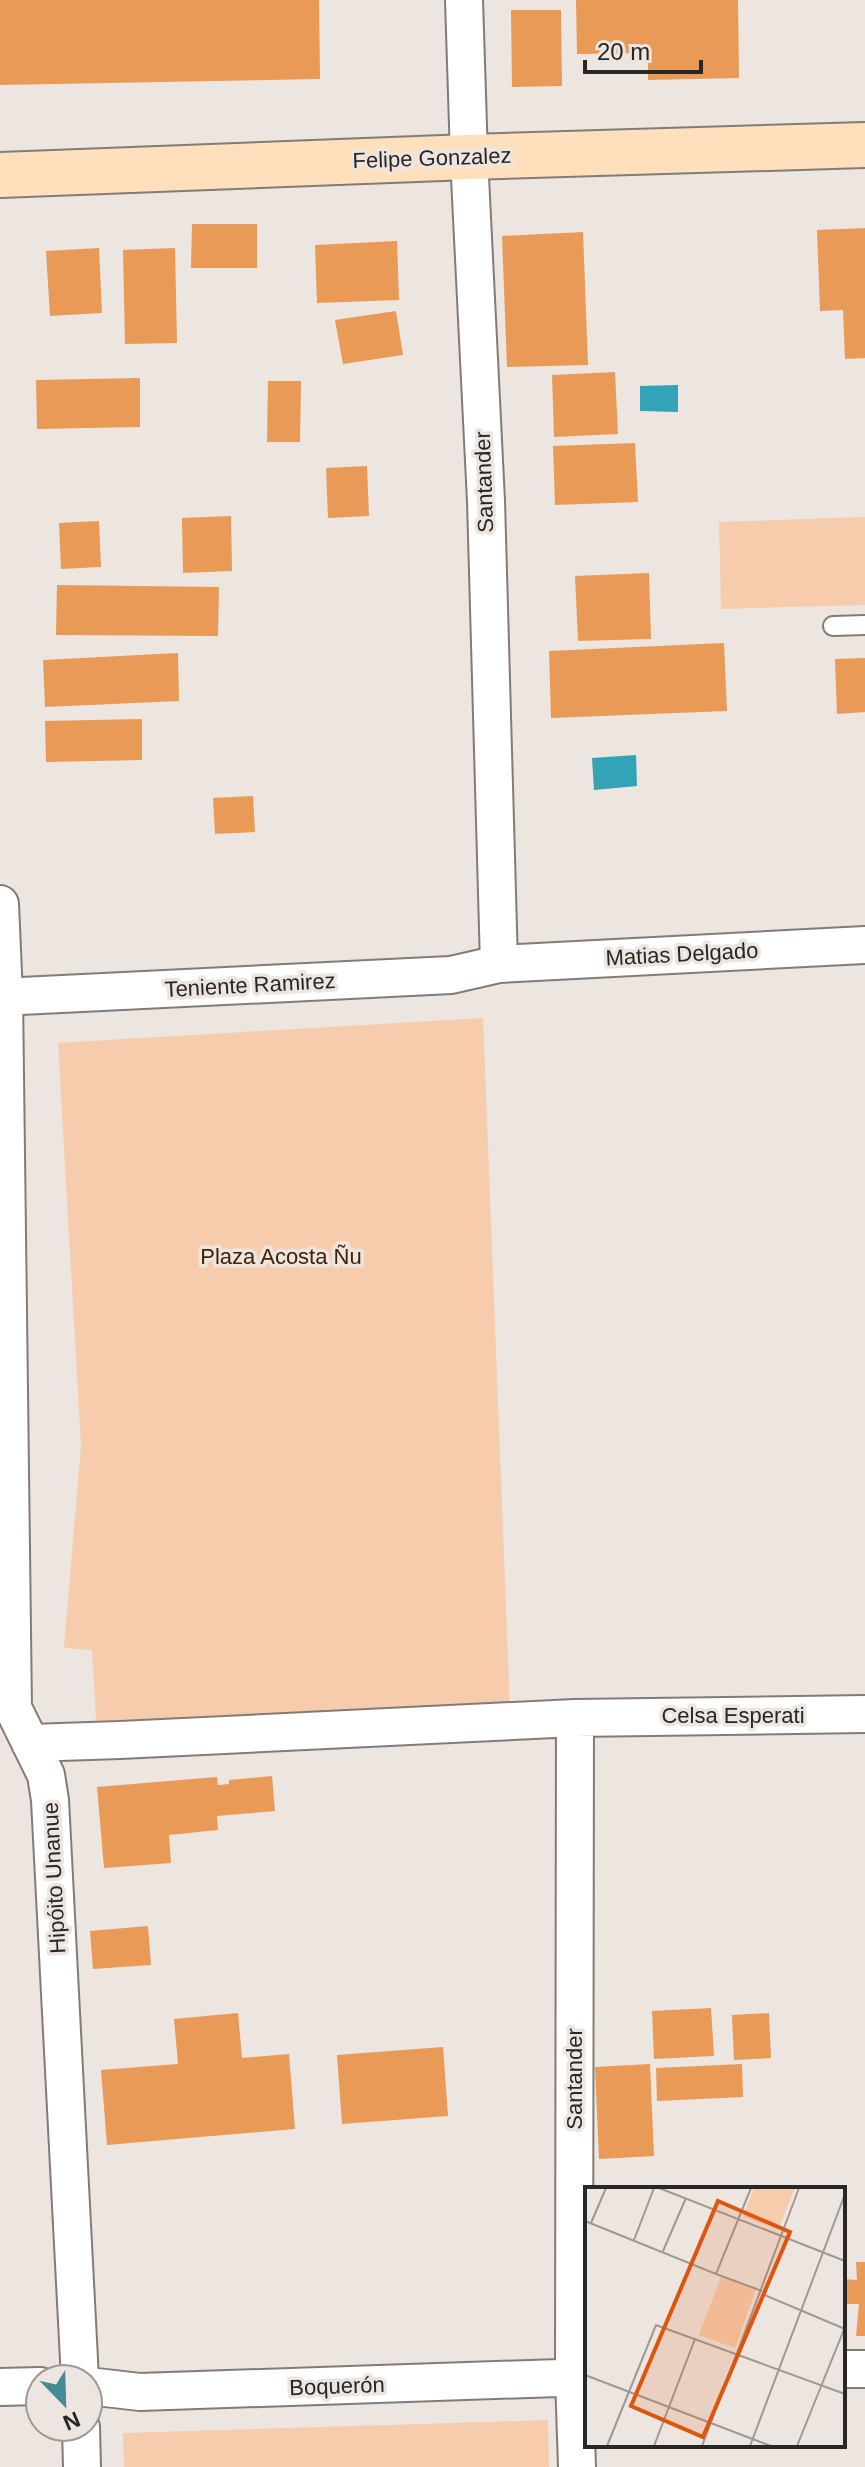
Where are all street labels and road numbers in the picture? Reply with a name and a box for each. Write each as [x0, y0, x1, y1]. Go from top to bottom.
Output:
street label: Felipe Gonzalez [352, 143, 512, 173]
street label: Santander [470, 431, 498, 533]
street label: Matias Delgado [605, 938, 759, 970]
street label: Teniente Ramirez [164, 968, 336, 1002]
street label: Celsa Esperati [661, 1703, 805, 1728]
street label: Hipóito Unanue [38, 1802, 70, 1954]
street label: Santander [562, 2028, 587, 2130]
street label: Boquerón [289, 2372, 385, 2400]

